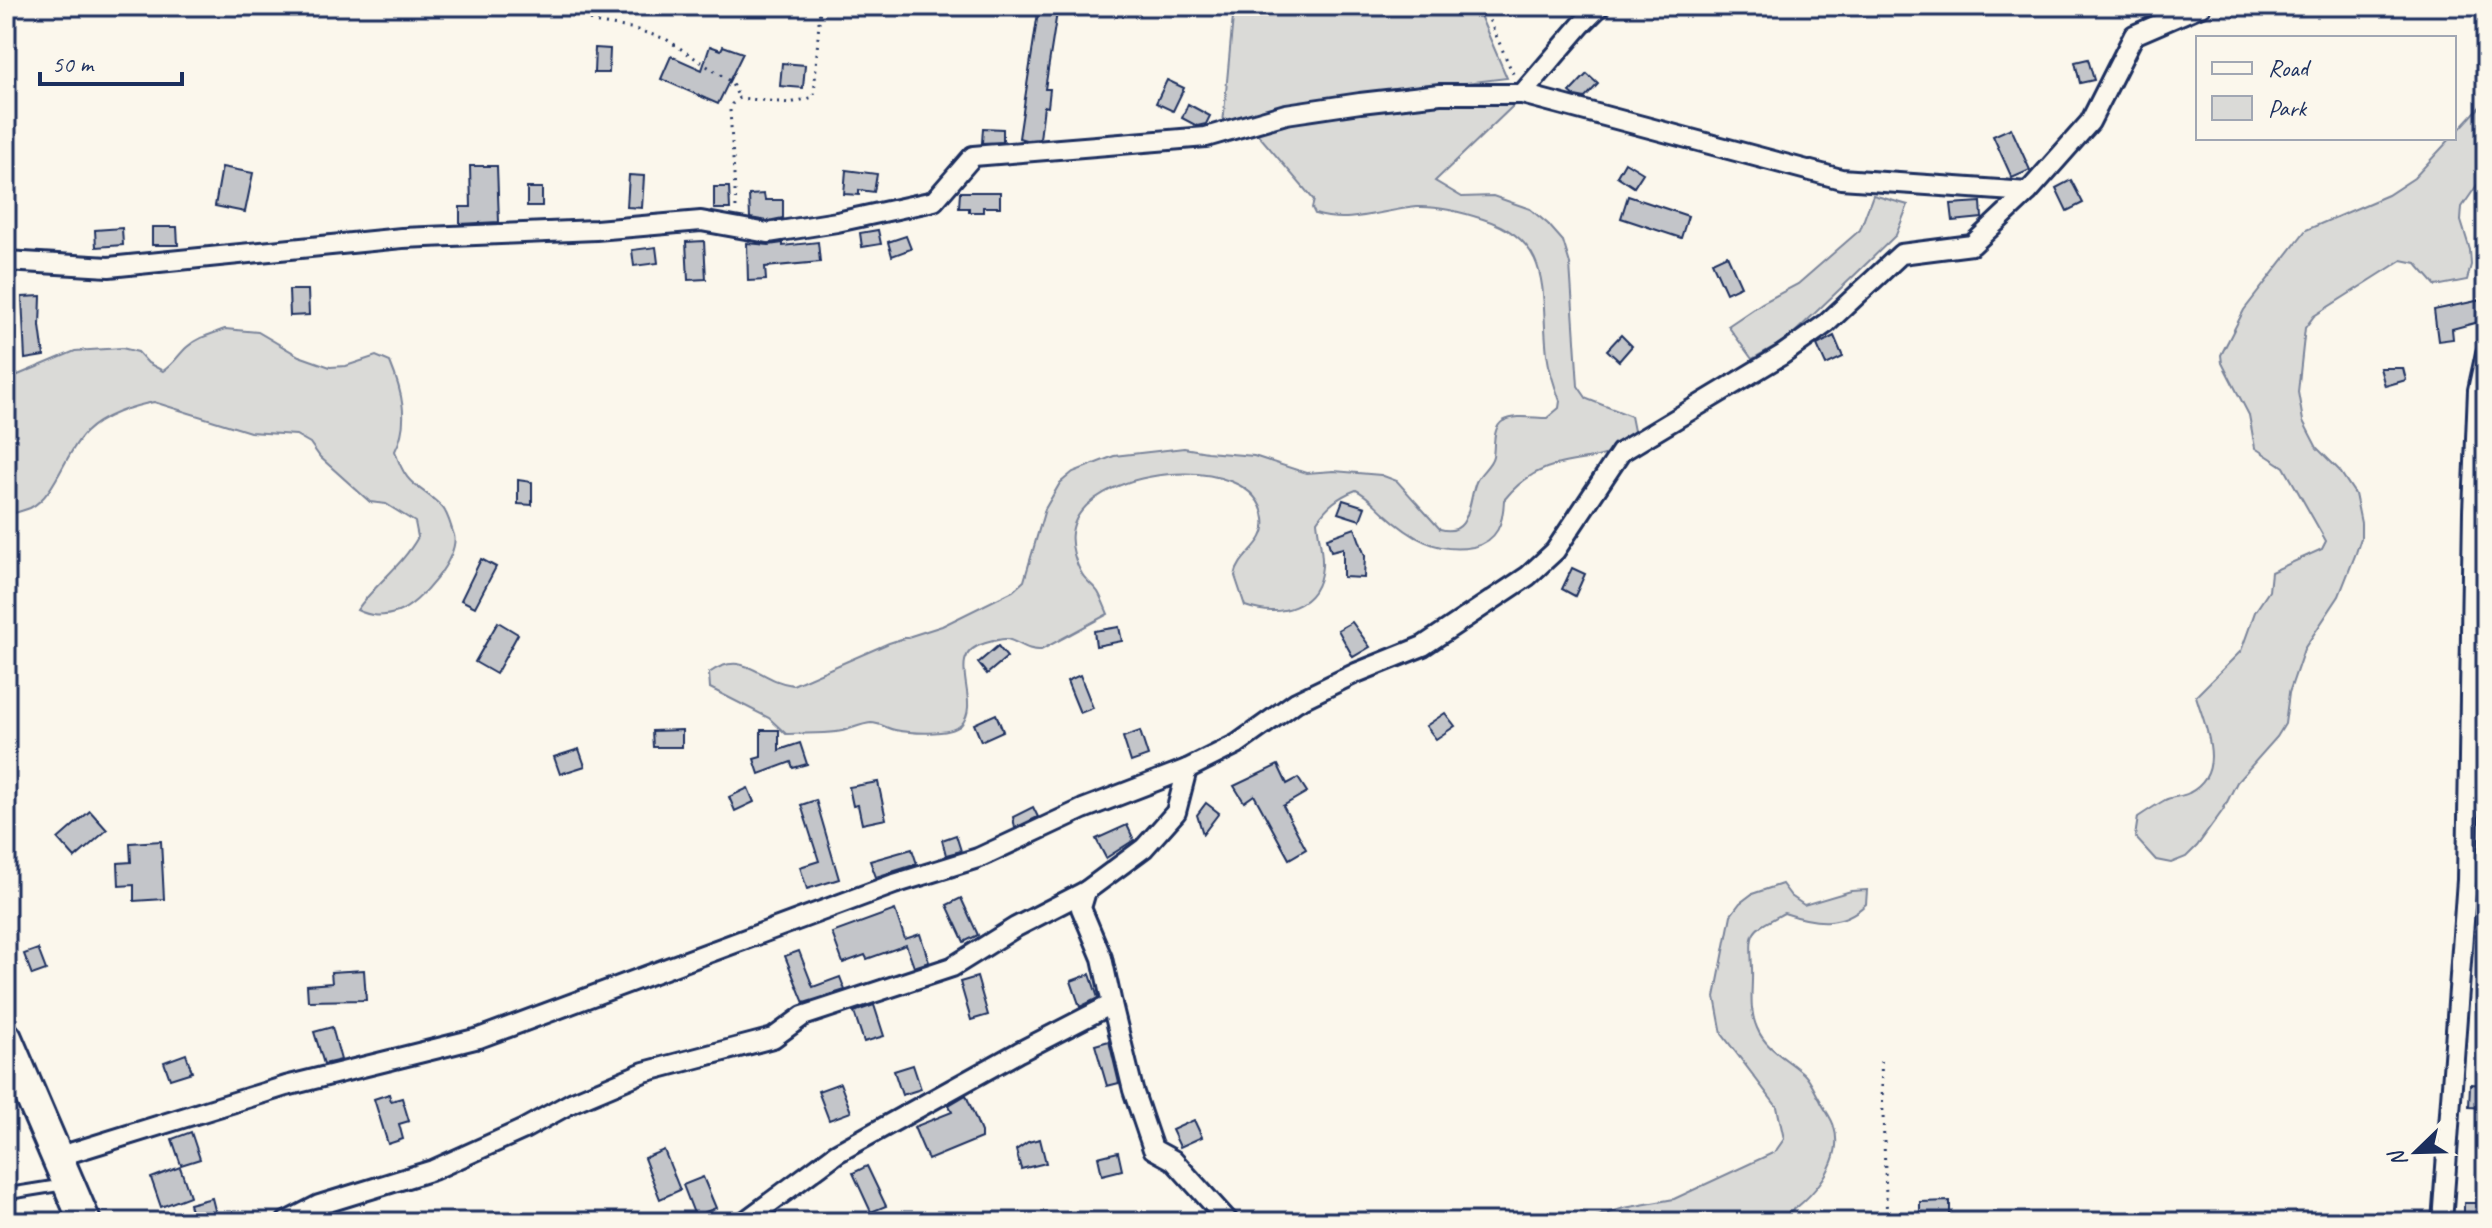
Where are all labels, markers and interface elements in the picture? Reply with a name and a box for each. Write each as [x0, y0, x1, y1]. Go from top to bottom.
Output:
scale bar [40, 36, 182, 86]
legend [2196, 36, 2456, 140]
text: 50 m [52, 49, 95, 79]
text: Road [2268, 53, 2312, 83]
text: Park [2268, 93, 2308, 123]
north arrow [2376, 1112, 2456, 1192]
text: N [2382, 1145, 2414, 1171]

